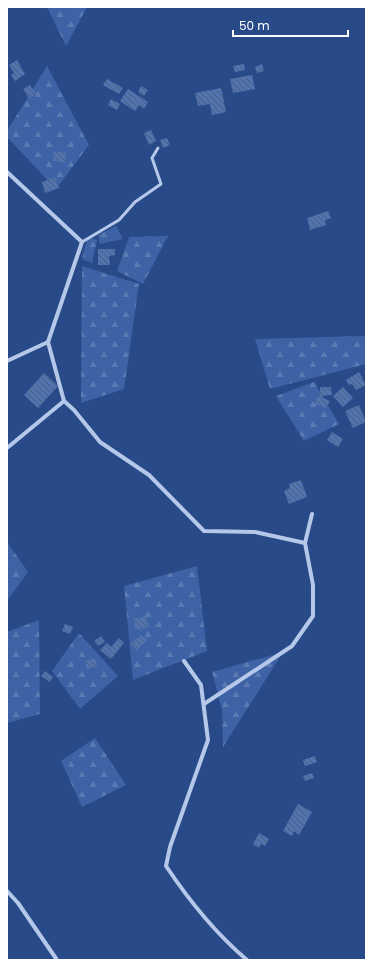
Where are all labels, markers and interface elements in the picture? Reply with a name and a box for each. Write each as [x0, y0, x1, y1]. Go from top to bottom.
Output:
scale bar [233, 12, 348, 38]
text: 50 m [239, 17, 270, 34]

